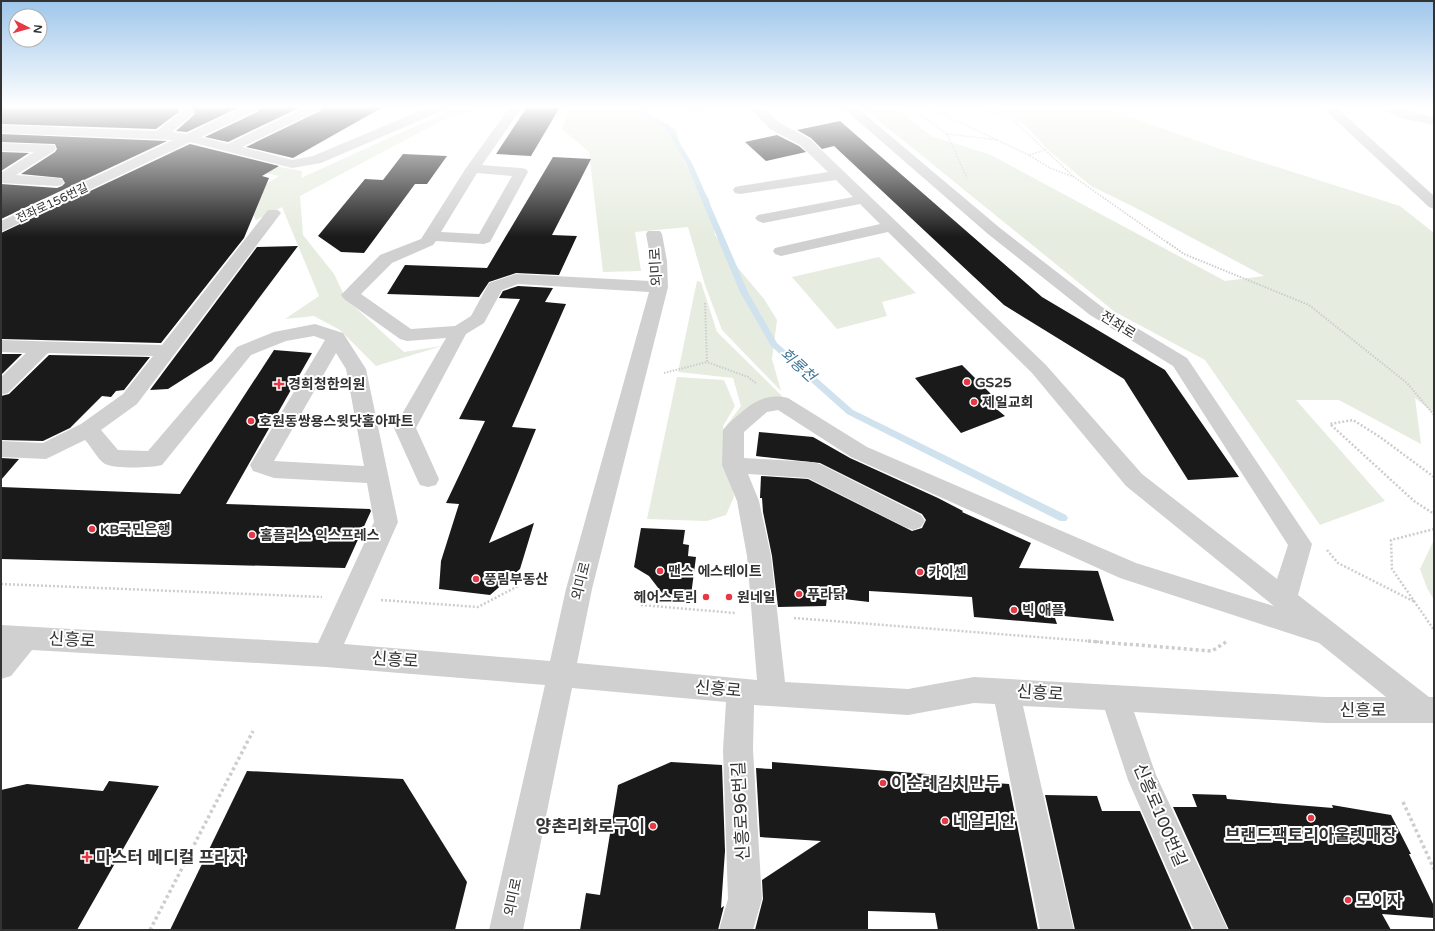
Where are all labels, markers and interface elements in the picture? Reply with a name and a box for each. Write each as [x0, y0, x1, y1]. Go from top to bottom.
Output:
north arrow [8, 8, 48, 48]
text: N [31, 24, 44, 34]
street label: 전좌로156번길 [14, 180, 90, 226]
street label: 외미로 [646, 247, 665, 287]
street label: 전좌로 [1097, 308, 1139, 343]
water label: 회룡천 [777, 344, 821, 387]
place label: GS25 [975, 374, 1012, 391]
place label: 경희청한의원 [288, 376, 365, 393]
marker: GS25 [962, 377, 972, 387]
marker: 경희청한의원 [273, 378, 285, 390]
place label: 제일교회 [982, 394, 1034, 411]
marker: 제일교회 [969, 397, 979, 407]
place label: 호원동쌍용스윗닷홈아파트 [259, 413, 414, 430]
marker: 호원동쌍용스윗닷홈아파트 [246, 416, 256, 426]
place label: KB국민은행 [100, 521, 171, 538]
marker: KB국민은행 [87, 524, 97, 534]
place label: 홈플러스 익스프레스 [260, 527, 380, 544]
marker: 홈플러스 익스프레스 [247, 530, 257, 540]
street label: 외미로 [568, 560, 594, 602]
place label: 맨스 에스테이트 [668, 563, 762, 580]
place label: 카이센 [928, 564, 967, 581]
marker: 맨스 에스테이트 [655, 566, 665, 576]
marker: 카이센 [915, 567, 925, 577]
place label: 풍림부동산 [484, 571, 549, 588]
marker: 풍림부동산 [471, 574, 481, 584]
place label: 푸라닭 [807, 586, 846, 603]
place label: 헤어스토리 [634, 589, 698, 606]
place label: 원네일 [737, 589, 776, 606]
marker: 푸라닭 [794, 589, 804, 599]
marker: 헤어스토리 [701, 592, 711, 602]
marker: 원네일 [724, 592, 734, 602]
place label: 빅 애플 [1022, 602, 1064, 619]
marker: 빅 애플 [1009, 605, 1019, 615]
street label: 신흥로 [48, 628, 96, 652]
street label: 신흥로 [371, 648, 419, 672]
street label: 신흥로 [694, 676, 742, 702]
street label: 신흥로 [1016, 681, 1064, 705]
street label: 신흥로 [1340, 700, 1386, 721]
street label: 신흥로100번길 [1129, 760, 1191, 870]
street label: 신흥로96번길 [728, 761, 754, 861]
place label: 이순례김치만두 [891, 773, 1001, 794]
marker: 이순례김치만두 [878, 778, 888, 788]
place label: 네일리안 [953, 811, 1016, 832]
marker: 브랜드팩토리아울렛매장 [1306, 813, 1316, 823]
place label: 양촌리화로구이 [536, 816, 645, 837]
marker: 네일리안 [940, 816, 950, 826]
marker: 양촌리화로구이 [648, 821, 658, 831]
place label: 브랜드팩토리아울렛매장 [1225, 825, 1397, 846]
place label: 마스터 메디컬 프라자 [96, 847, 246, 868]
marker: 마스터 메디컬 프라자 [81, 851, 93, 863]
street label: 외미로 [501, 876, 525, 918]
place label: 모이자 [1356, 890, 1403, 911]
marker: 모이자 [1343, 895, 1353, 905]

